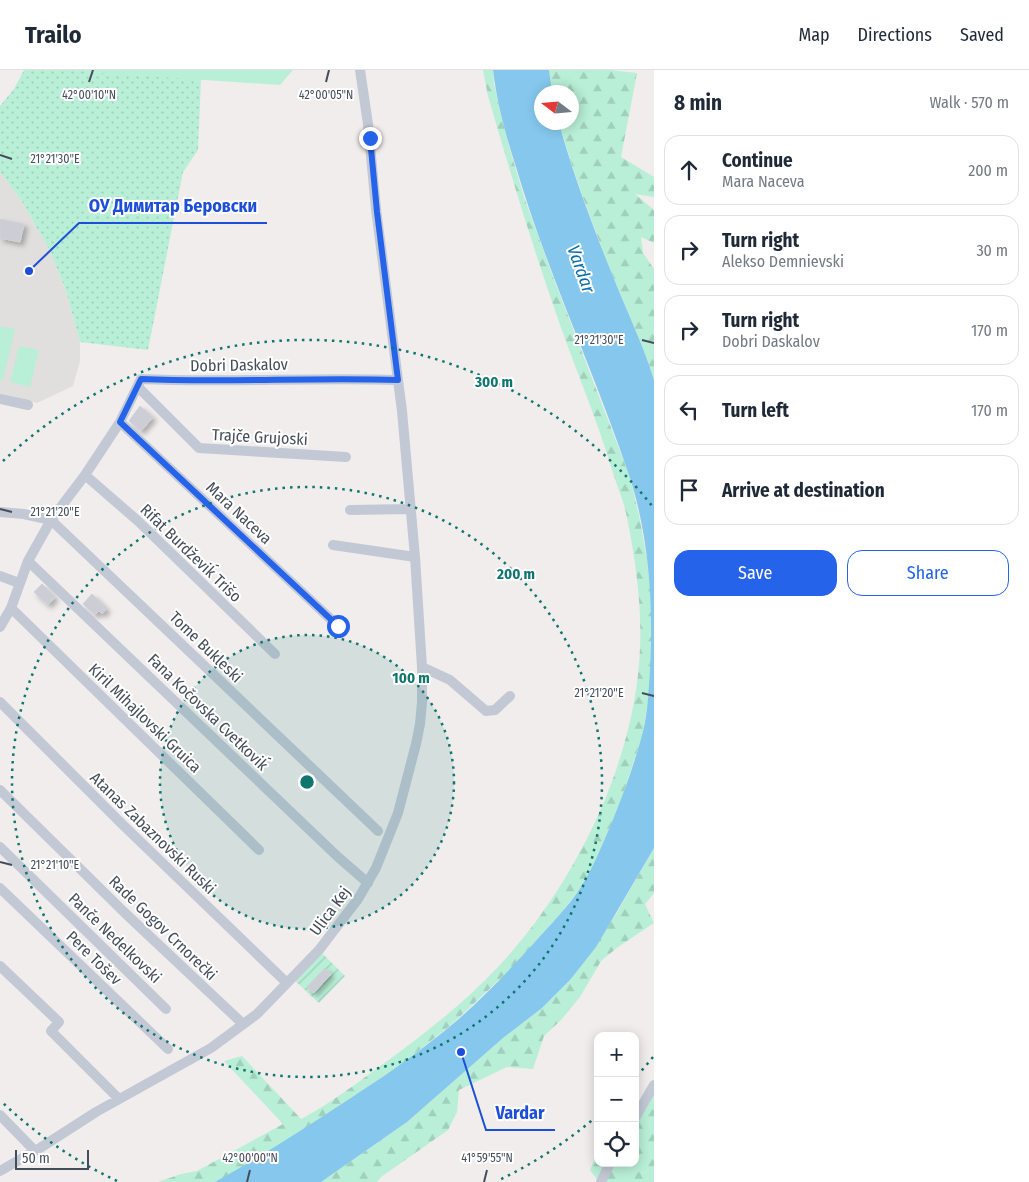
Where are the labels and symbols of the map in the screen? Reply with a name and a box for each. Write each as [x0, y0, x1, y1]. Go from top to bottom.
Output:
north arrow [534, 85, 579, 130]
text: 42°00'10"N [62, 88, 116, 102]
text: 42°00'05"N [299, 88, 353, 102]
route end [359, 127, 382, 150]
text: 21°21'30"E [30, 152, 80, 166]
callout: ОУ Димитар Беровски [79, 190, 267, 223]
text: ОУ Димитар Беровски [89, 195, 257, 217]
water label: Vardar [562, 242, 600, 296]
text: 21°21'30"E [574, 333, 624, 347]
street label: Dobri Daskalov [190, 355, 288, 375]
text: 300 m [474, 373, 513, 391]
street label: Trajče Grujoski [212, 425, 308, 449]
street label: Mara Naceva [202, 478, 276, 548]
street label: Rifat Burdževiḱ Trišo [136, 498, 247, 606]
text: 21°21'20"E [30, 505, 80, 519]
text: 200 m [496, 565, 535, 583]
street label: Tome Bukleski [166, 608, 246, 686]
route start [327, 615, 350, 638]
street label: Fana Kočovska Cvetkoviḱ [144, 648, 274, 775]
street label: Kiril Mihajlovski Gruica [85, 659, 205, 777]
text: 100 m [392, 669, 430, 687]
text: 21°21'20"E [574, 686, 624, 700]
street label: Atanas Zabaznovski Ruski [86, 768, 220, 898]
centre of rings [298, 773, 316, 791]
text: 21°21'10"E [31, 858, 80, 872]
street label: Rade Gogov Crnorečki [105, 872, 221, 984]
street label: Ulica Kej [306, 883, 354, 939]
street label: Panče Nedelkovski [65, 889, 165, 987]
street label: Pere Tošev [62, 927, 126, 989]
callout: Vardar [486, 1097, 555, 1130]
text: Vardar [494, 1102, 545, 1124]
scale bar [15, 1147, 89, 1170]
text: 42°00'00"N [222, 1151, 278, 1165]
text: 41°59'55"N [461, 1151, 513, 1165]

